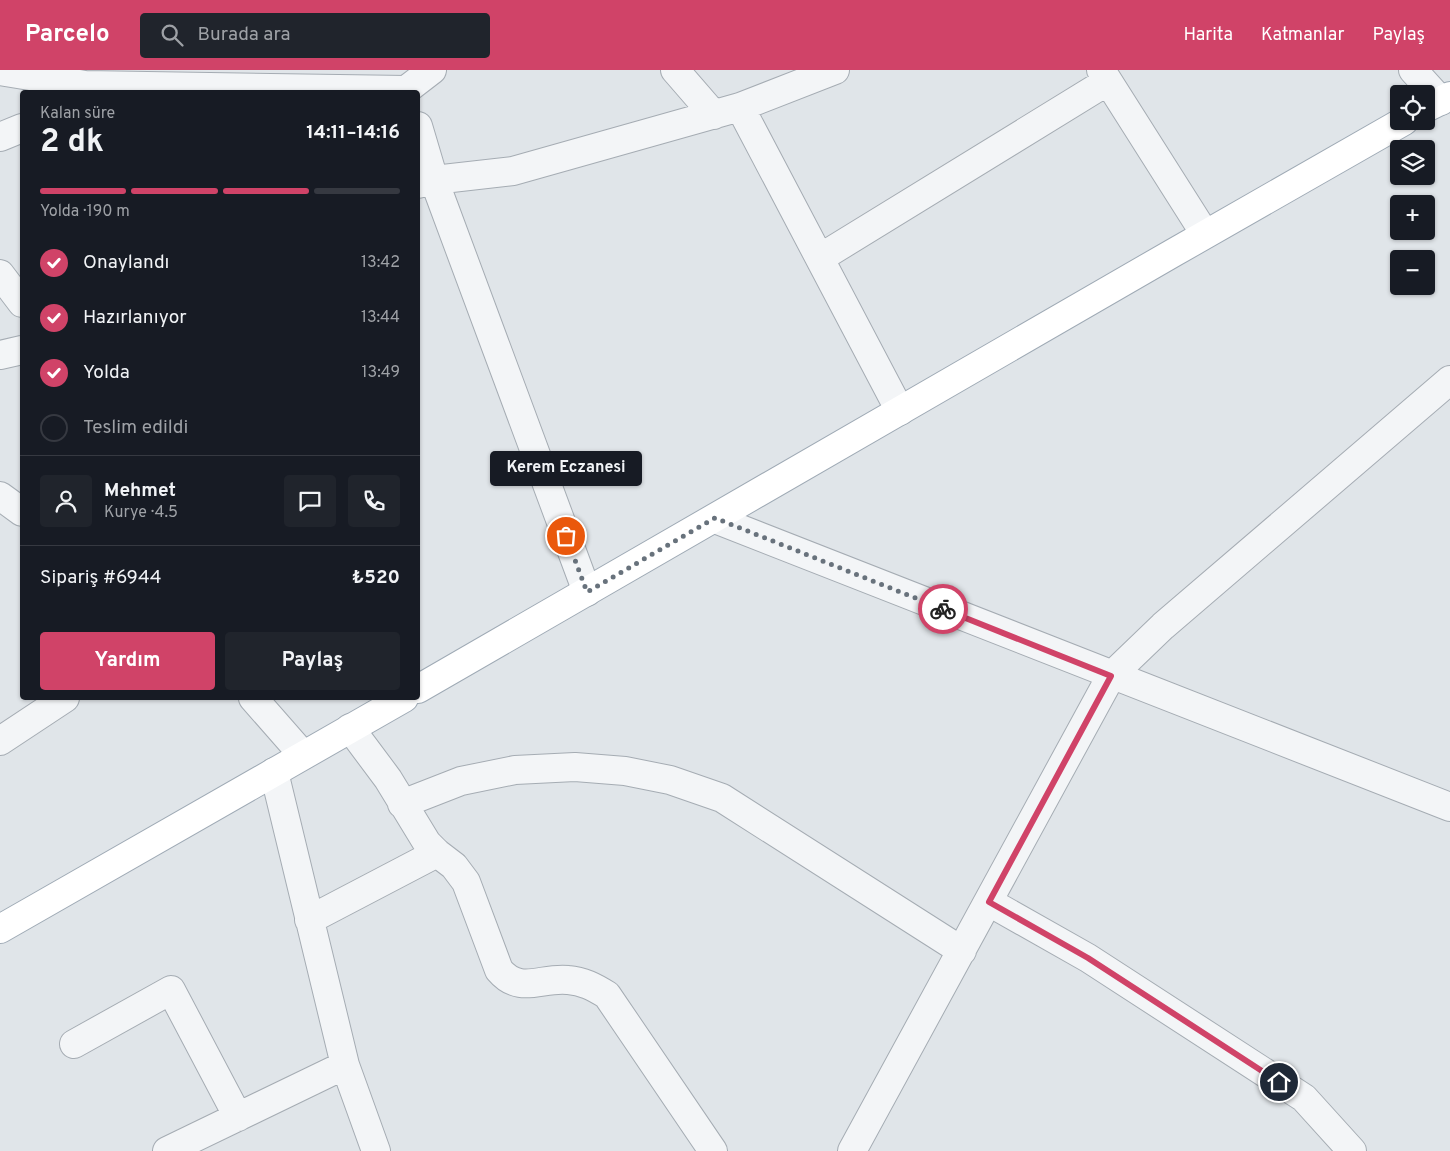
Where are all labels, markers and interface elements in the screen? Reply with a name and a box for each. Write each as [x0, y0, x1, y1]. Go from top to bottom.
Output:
search box [140, 13, 490, 58]
text: Parcelo [25, 20, 110, 50]
icon: search [158, 21, 186, 49]
text: Burada ara [198, 23, 291, 47]
text: Harita [1184, 24, 1233, 47]
text: Katmanlar [1261, 24, 1344, 47]
text: Paylaş [1372, 24, 1425, 47]
map controls [1390, 85, 1435, 295]
button: locate [1390, 85, 1435, 130]
text: Kalan süre [40, 104, 115, 124]
text: 14:11–14:16 [306, 121, 400, 145]
text: 2 dk [40, 123, 104, 163]
button: layers [1390, 140, 1435, 185]
button: + [1390, 195, 1435, 240]
text: Yolda · 190 m [40, 202, 130, 222]
icon: check [40, 249, 68, 277]
button: − [1390, 250, 1435, 295]
text: Onaylandı [83, 251, 169, 275]
text: 13:42 [361, 253, 400, 273]
icon: check [40, 304, 68, 332]
text: Hazırlanıyor [83, 306, 187, 330]
text: 13:44 [361, 308, 400, 328]
icon: check [40, 359, 68, 387]
text: Yolda [83, 361, 130, 385]
text: 13:49 [362, 363, 400, 383]
text: Teslim edildi [83, 416, 188, 440]
callout: Kerem Eczanesi [490, 451, 642, 486]
text: Kerem Eczanesi [506, 458, 626, 478]
button: person [40, 475, 92, 527]
button: chat [284, 475, 336, 527]
button: phone [348, 475, 400, 527]
text: Mehmet [104, 479, 176, 503]
text: Kurye · 4.5 [104, 503, 178, 523]
pin [545, 515, 587, 557]
icon: bag [552, 522, 580, 550]
text: Sipariş #6944 [40, 566, 162, 590]
text: ₺520 [352, 566, 400, 590]
courier [918, 584, 968, 634]
icon: bike [929, 595, 957, 623]
button: Yardım [40, 632, 215, 690]
button: Paylaş [225, 632, 400, 690]
pin [1258, 1061, 1300, 1103]
icon: home [1265, 1068, 1293, 1096]

